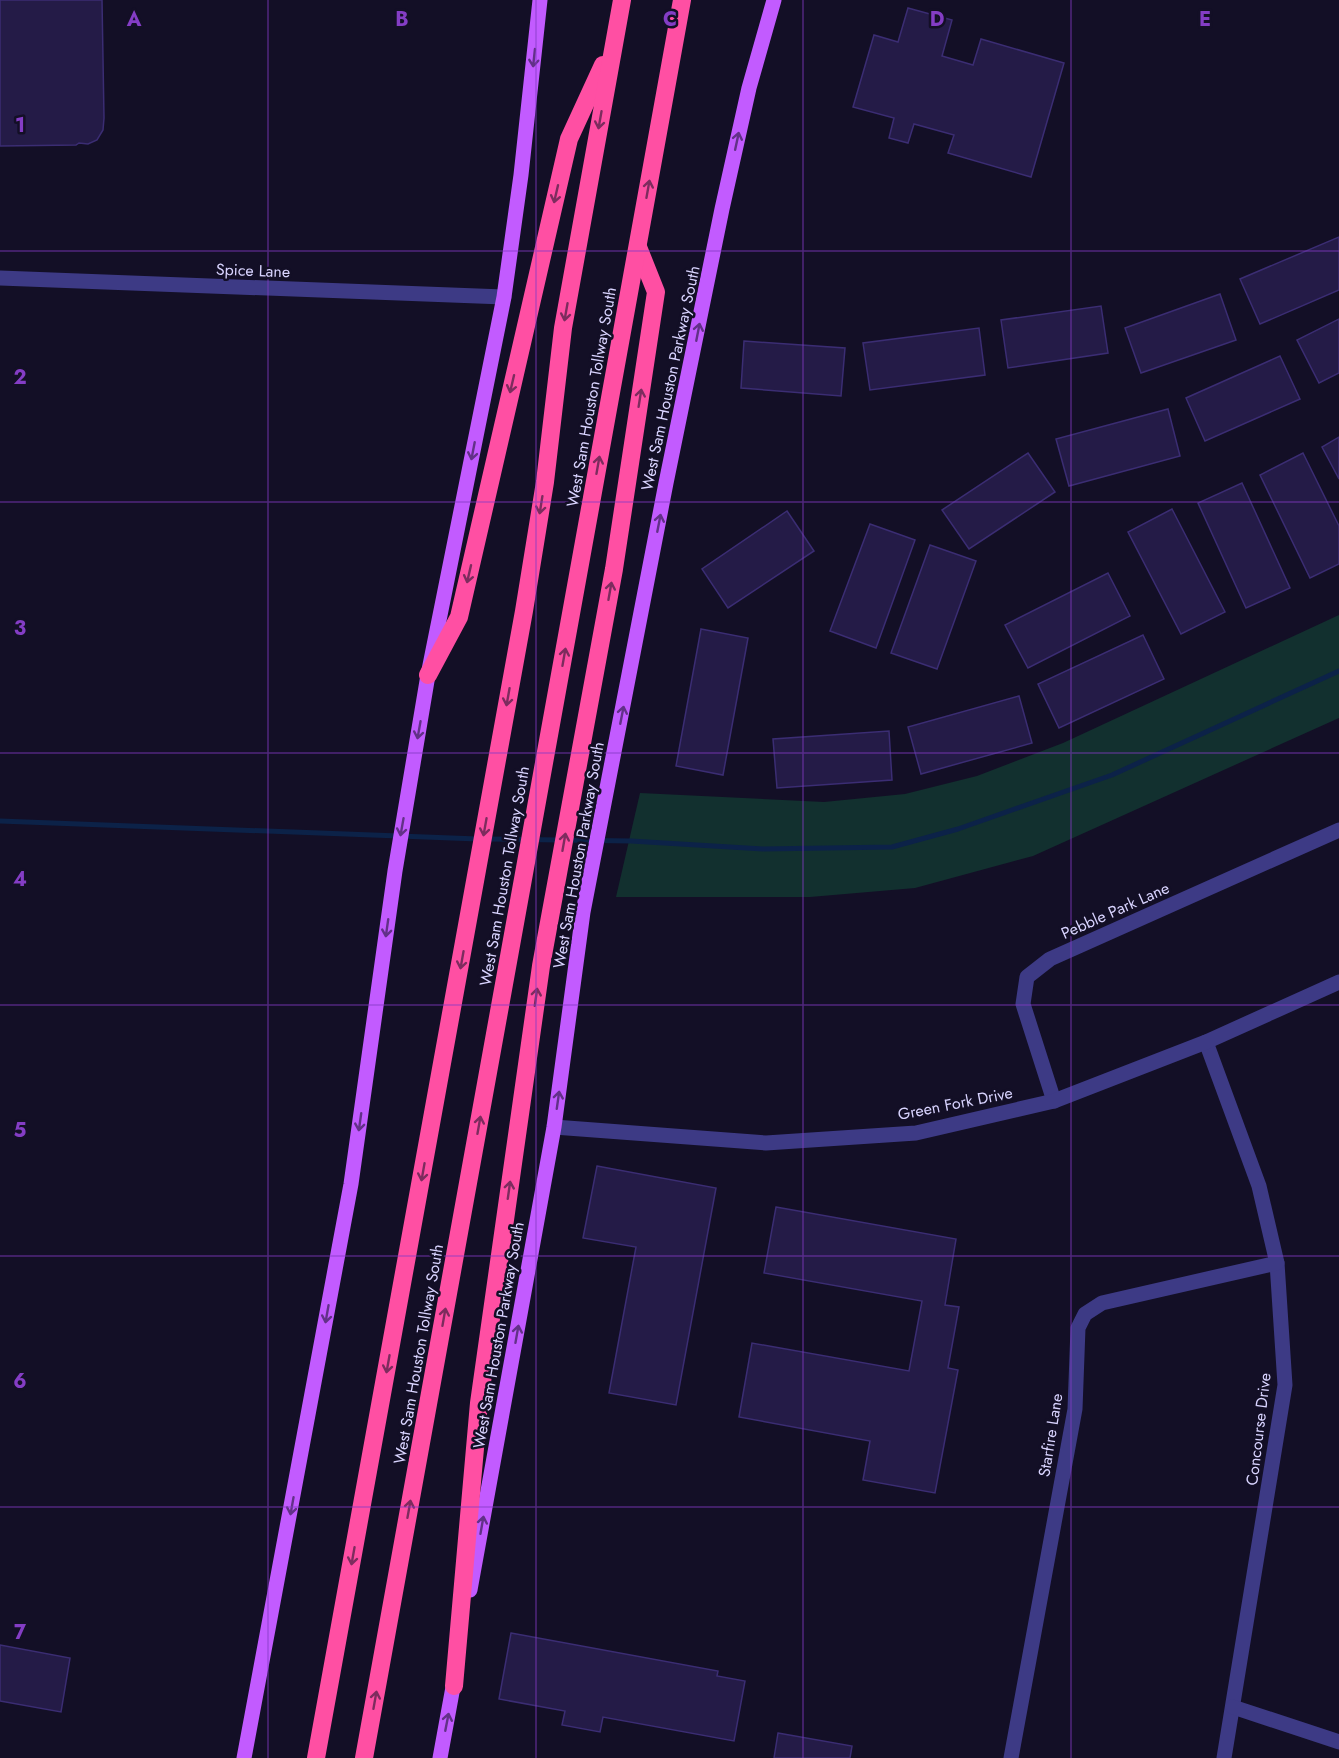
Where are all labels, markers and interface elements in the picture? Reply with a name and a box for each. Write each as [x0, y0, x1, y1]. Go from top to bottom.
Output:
text: A [126, 5, 142, 34]
text: B [395, 5, 409, 34]
text: C [663, 5, 677, 34]
text: D [930, 5, 944, 34]
text: E [1199, 5, 1211, 34]
one-way arrow [528, 48, 539, 68]
one-way arrow [594, 110, 605, 129]
text: 1 [15, 111, 25, 140]
one-way arrow [732, 132, 744, 151]
one-way arrow [643, 180, 654, 199]
one-way arrow [550, 184, 562, 203]
street label: Spice Lane [215, 258, 291, 283]
street label: West Sam Houston Parkway South [635, 263, 706, 493]
street label: West Sam Houston Tollway South [561, 285, 622, 509]
one-way arrow [560, 302, 571, 321]
one-way arrow [692, 323, 704, 342]
text: 2 [13, 363, 27, 392]
one-way arrow [506, 373, 517, 393]
one-way arrow [634, 389, 645, 408]
one-way arrow [467, 441, 478, 460]
one-way arrow [593, 456, 604, 475]
one-way arrow [535, 495, 546, 515]
one-way arrow [654, 514, 665, 533]
one-way arrow [463, 564, 474, 583]
one-way arrow [605, 581, 616, 601]
text: 3 [14, 614, 26, 643]
one-way arrow [559, 648, 570, 667]
one-way arrow [502, 687, 513, 707]
one-way arrow [617, 705, 628, 725]
one-way arrow [413, 719, 424, 739]
street label: West Sam Houston Parkway South [547, 740, 610, 970]
street label: West Sam Houston Tollway South [474, 764, 535, 988]
one-way arrow [397, 817, 408, 836]
one-way arrow [479, 817, 490, 837]
one-way arrow [559, 833, 570, 852]
text: 4 [13, 865, 27, 894]
street label: Pebble Park Lane [1057, 876, 1173, 945]
one-way arrow [381, 918, 392, 938]
one-way arrow [456, 949, 467, 969]
one-way arrow [531, 988, 542, 1008]
street label: Green Fork Drive [896, 1081, 1014, 1126]
one-way arrow [552, 1091, 563, 1111]
one-way arrow [354, 1111, 365, 1131]
one-way arrow [474, 1115, 485, 1135]
text: 5 [14, 1116, 27, 1145]
one-way arrow [417, 1162, 428, 1182]
one-way arrow [503, 1181, 514, 1201]
street label: West Sam Houston Parkway South [467, 1220, 530, 1450]
street label: West Sam Houston Tollway South [388, 1242, 449, 1466]
one-way arrow [321, 1303, 332, 1323]
one-way arrow [439, 1307, 450, 1327]
one-way arrow [512, 1324, 523, 1344]
one-way arrow [382, 1354, 393, 1373]
text: 6 [13, 1367, 27, 1396]
street label: Concourse Drive [1240, 1371, 1277, 1487]
street label: Starfire Lane [1033, 1392, 1068, 1479]
one-way arrow [286, 1495, 297, 1515]
one-way arrow [404, 1499, 415, 1519]
one-way arrow [476, 1516, 487, 1536]
one-way arrow [347, 1546, 358, 1565]
text: 7 [14, 1618, 27, 1647]
one-way arrow [370, 1691, 381, 1711]
one-way arrow [442, 1713, 453, 1733]

